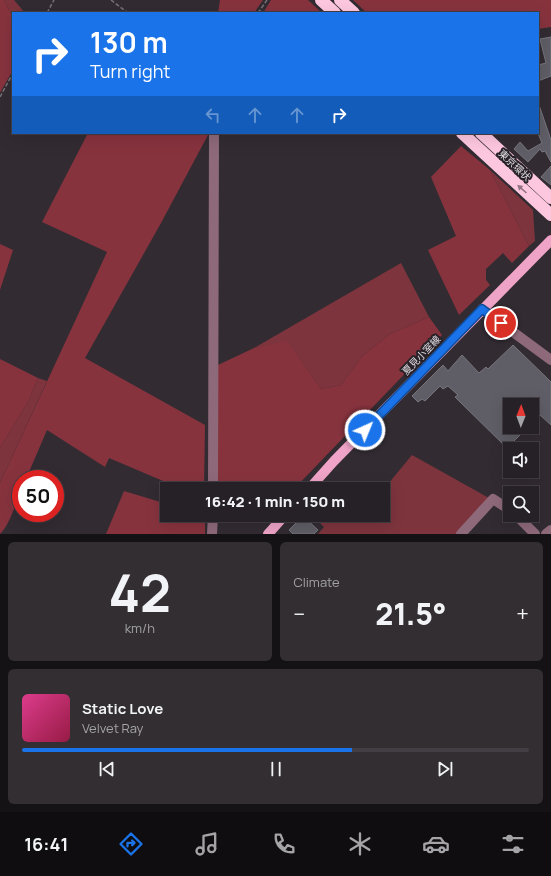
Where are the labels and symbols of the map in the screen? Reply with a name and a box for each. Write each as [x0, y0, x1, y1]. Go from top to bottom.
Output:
street label: 東京環状 [496, 146, 534, 184]
one-way arrow [517, 184, 527, 194]
pin [484, 306, 518, 340]
street label: 夏見小室線 [399, 332, 443, 378]
north arrow [503, 398, 539, 434]
position arrow [344, 409, 386, 451]
speed limit sign: 50 [12, 470, 64, 522]

